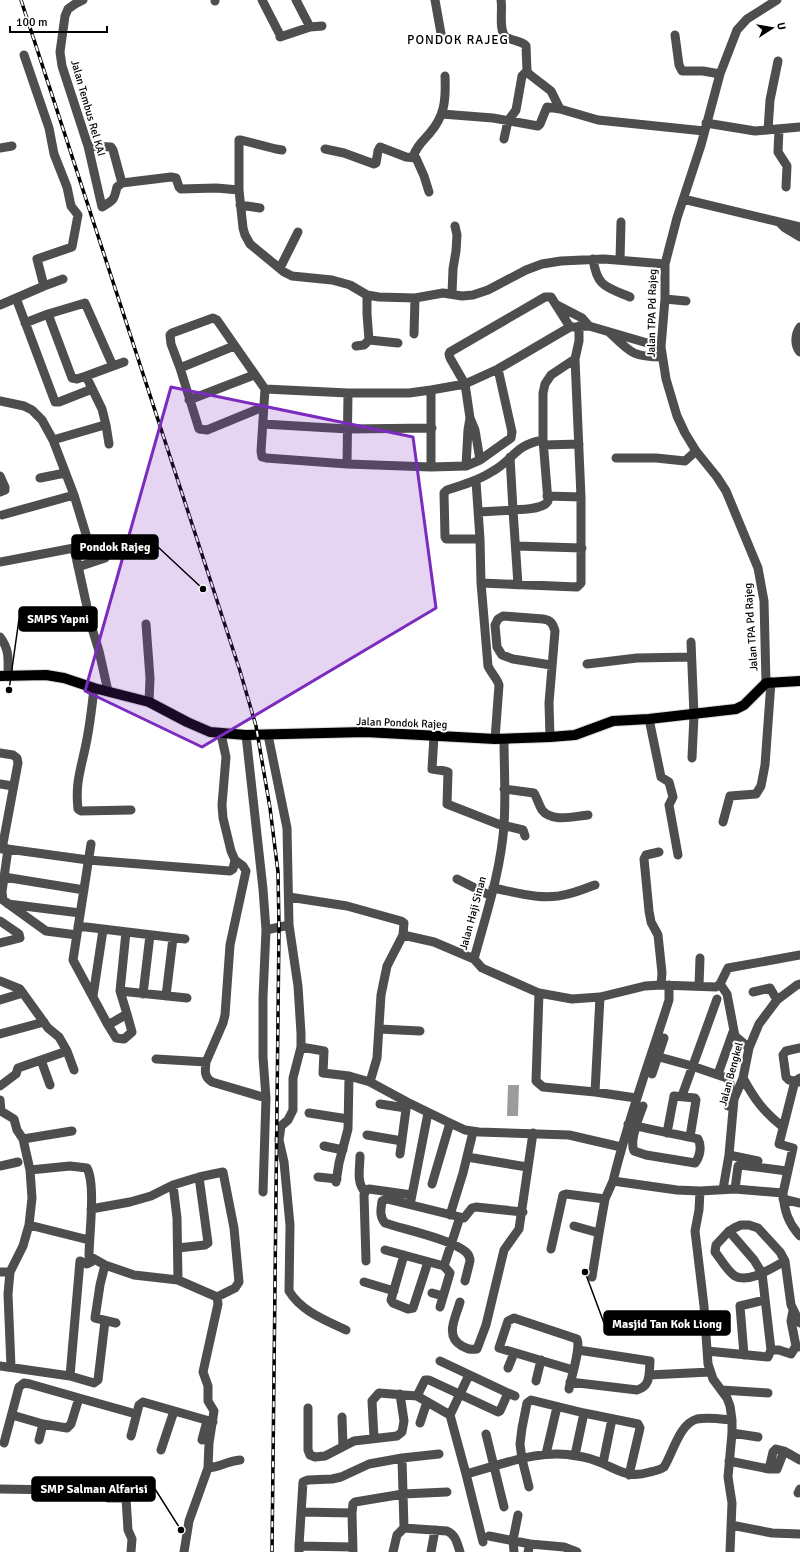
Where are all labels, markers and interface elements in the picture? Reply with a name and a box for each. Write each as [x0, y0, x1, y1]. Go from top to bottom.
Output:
scale bar [10, 8, 107, 34]
north arrow [752, 8, 792, 48]
text: 100 m [16, 15, 48, 30]
text: U [774, 21, 788, 31]
district label: PONDOK RAJEG [407, 32, 509, 48]
street label: Jalan Tembus Rel KAI [68, 58, 108, 158]
street label: Jalan TPA Pd Rajeg [645, 269, 659, 357]
callout: Pondok Rajeg [72, 535, 158, 559]
text: Pondok Rajeg [80, 540, 151, 555]
street label: Jalan TPA Pd Rajeg [741, 582, 761, 672]
callout: SMPS Yapni [19, 607, 97, 631]
text: SMPS Yapni [27, 612, 89, 627]
street label: Jalan Pondok Rajeg [356, 715, 448, 731]
street label: Jalan Haji Sinan [457, 875, 489, 951]
street label: Jalan Bengkel [716, 1041, 746, 1107]
callout: Masjid Tan Kok Liong [604, 1311, 730, 1335]
text: Masjid Tan Kok Liong [612, 1317, 723, 1332]
callout: SMP Salman Alfarisi [32, 1477, 155, 1501]
text: SMP Salman Alfarisi [40, 1482, 148, 1497]

